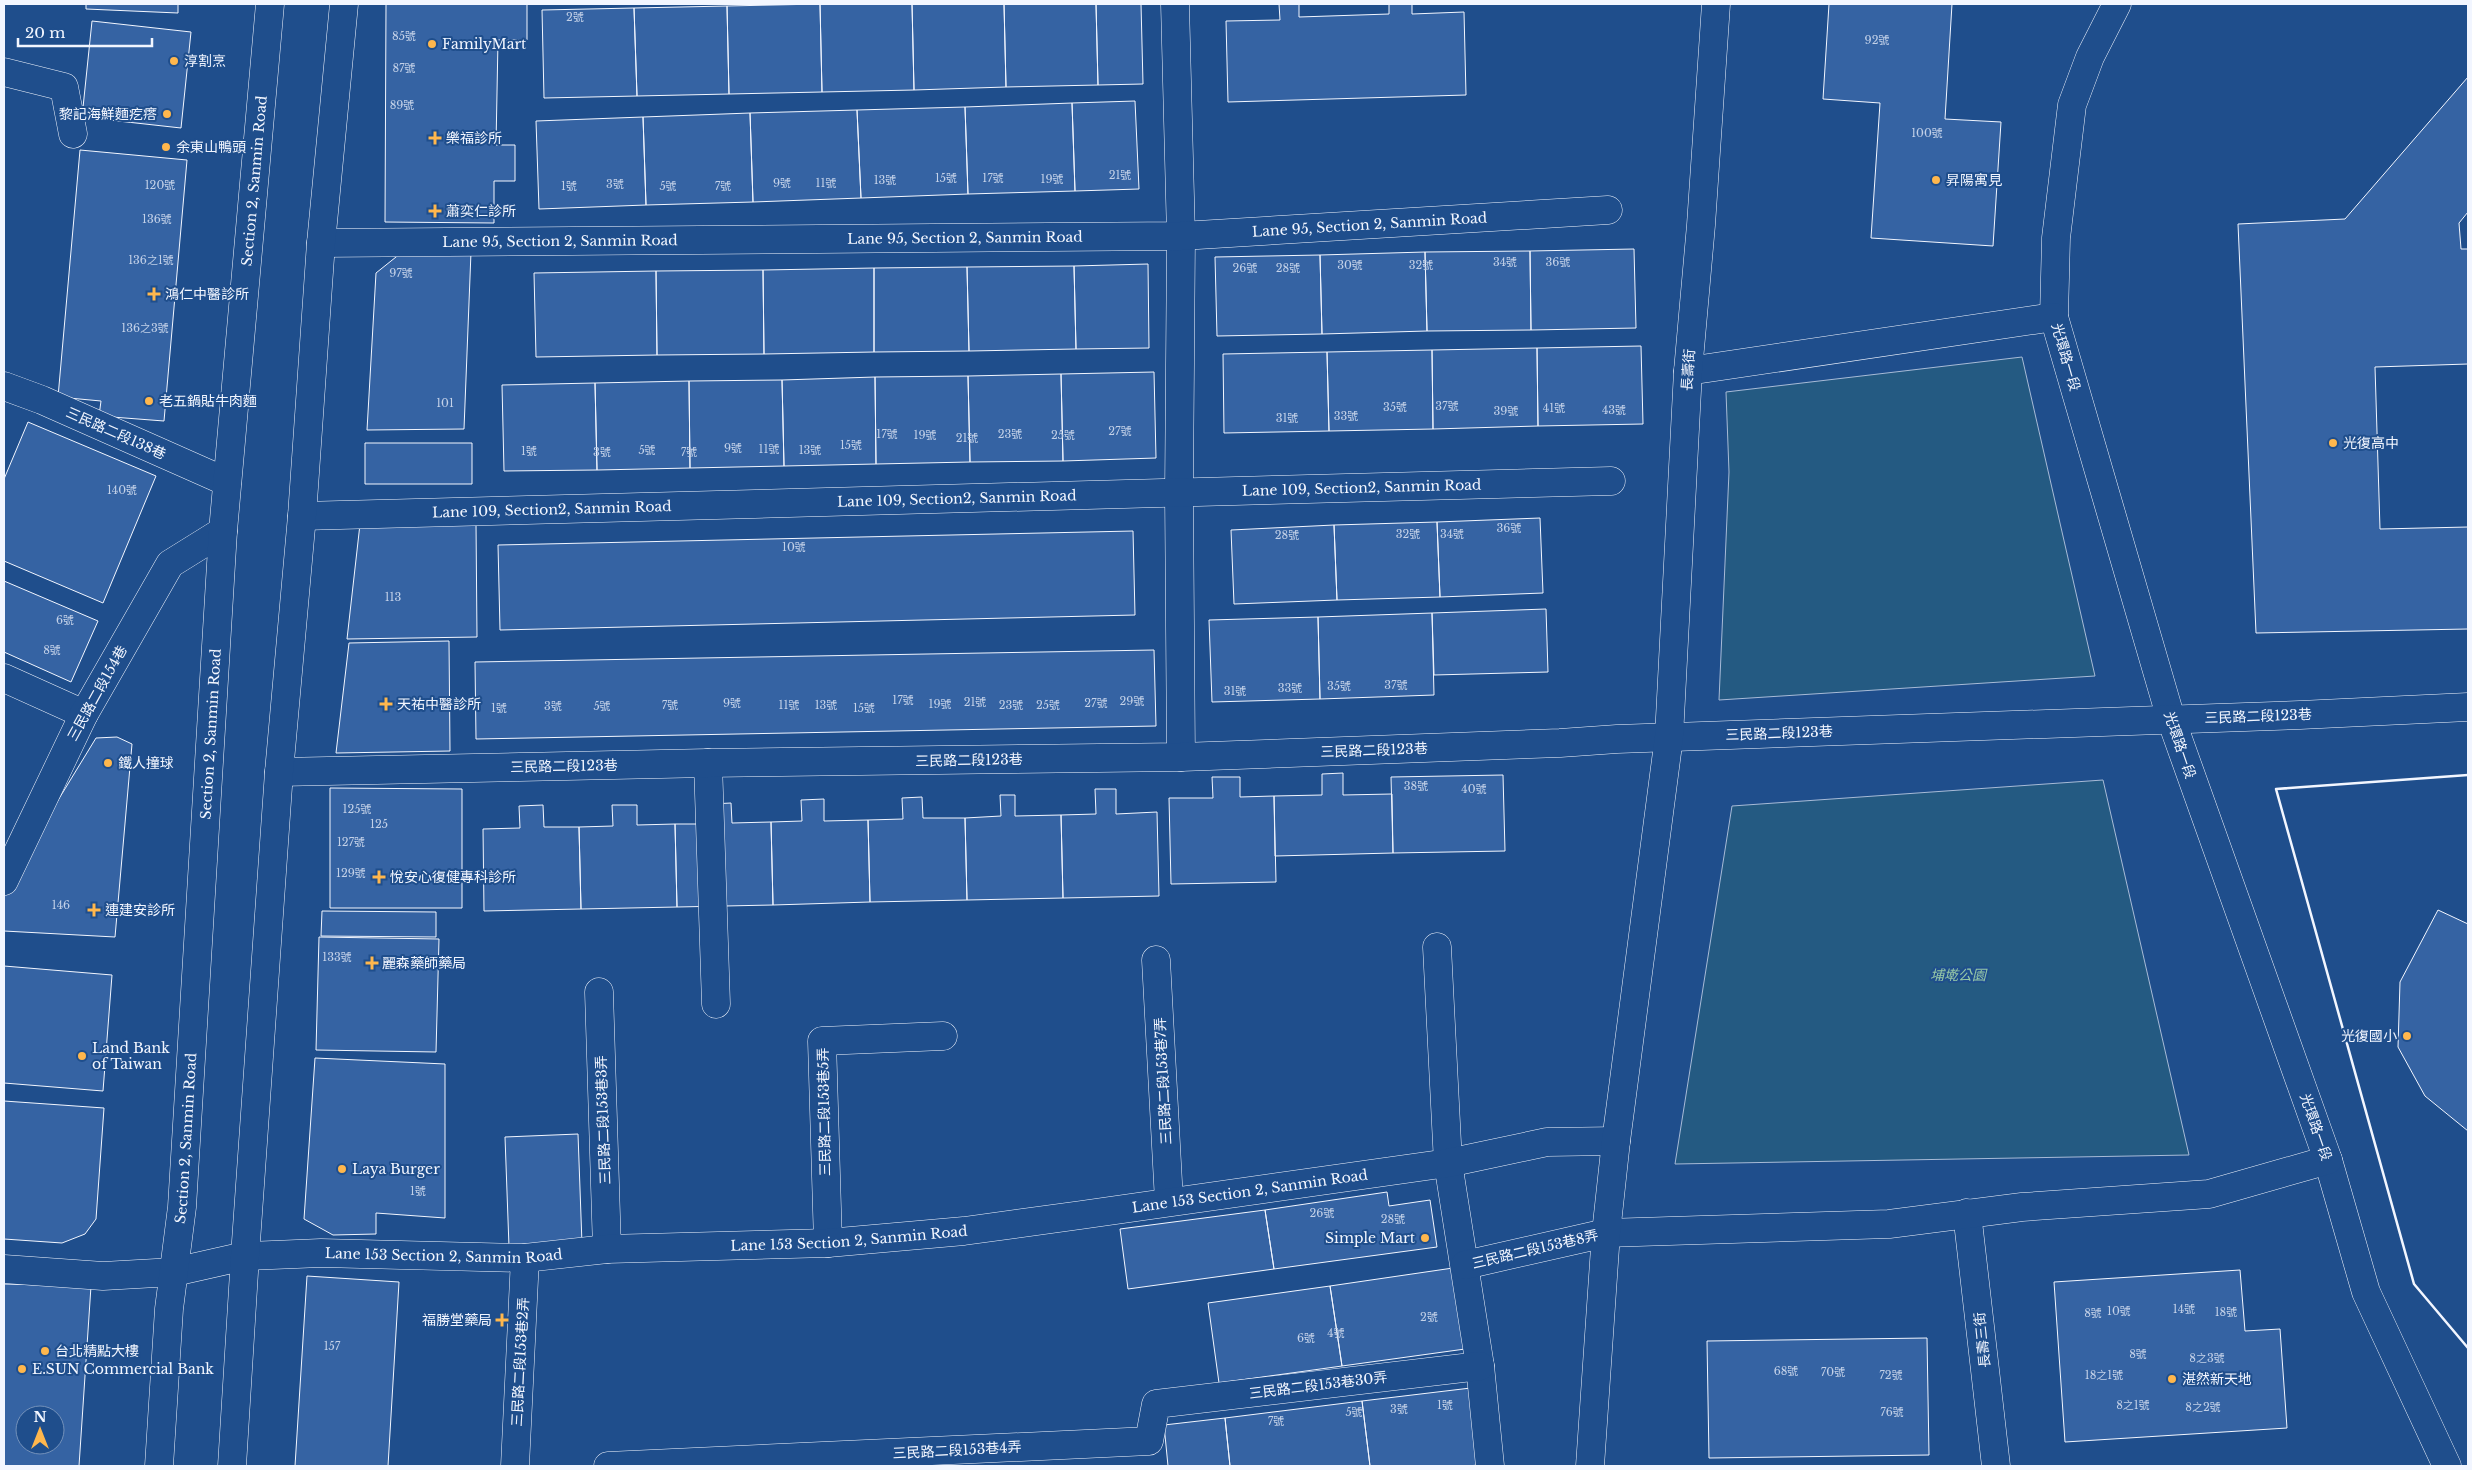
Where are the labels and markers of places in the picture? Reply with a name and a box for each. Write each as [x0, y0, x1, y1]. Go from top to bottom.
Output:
place label: FamilyMart [442, 35, 527, 53]
marker: FamilyMart [426, 38, 438, 50]
place label: 淳割烹 [184, 52, 226, 70]
marker: 淳割烹 [168, 55, 180, 67]
place label: 黎記海鮮麵疙瘩 [59, 105, 157, 123]
marker: 黎記海鮮麵疙瘩 [161, 108, 173, 120]
place label: 樂福診所 [446, 129, 502, 147]
marker: 樂福診所 [428, 131, 442, 145]
place label: 余東山鴨頭 [176, 138, 246, 156]
marker: 余東山鴨頭 [160, 141, 172, 153]
place label: 昇陽寓見 [1946, 171, 2002, 189]
marker: 昇陽寓見 [1930, 174, 1942, 186]
place label: 蕭奕仁診所 [446, 202, 516, 220]
marker: 蕭奕仁診所 [428, 204, 442, 218]
place label: 鴻仁中醫診所 [165, 285, 249, 303]
marker: 鴻仁中醫診所 [147, 287, 161, 301]
place label: 老五鍋貼牛肉麵 [159, 392, 257, 410]
marker: 老五鍋貼牛肉麵 [143, 395, 155, 407]
place label: 光復高中 [2343, 434, 2399, 452]
marker: 光復高中 [2327, 437, 2339, 449]
place label: 天祐中醫診所 [397, 695, 481, 713]
marker: 天祐中醫診所 [379, 697, 393, 711]
place label: 鐵人撞球 [118, 754, 174, 772]
marker: 鐵人撞球 [102, 757, 114, 769]
place label: 悅安心復健專科診所 [390, 868, 516, 886]
marker: 悅安心復健專科診所 [372, 870, 386, 884]
place label: 連建安診所 [105, 901, 175, 919]
marker: 連建安診所 [87, 903, 101, 917]
place label: 麗森藥師藥局 [382, 954, 466, 972]
marker: 麗森藥師藥局 [366, 957, 378, 969]
place label: 光復國小 [2341, 1027, 2397, 1045]
marker: 光復國小 [2401, 1030, 2413, 1042]
place label: Land Bank of Taiwan [92, 1039, 170, 1073]
marker: Land Bank of Taiwan [76, 1050, 88, 1062]
place label: Laya Burger [352, 1160, 440, 1178]
marker: Laya Burger [336, 1163, 348, 1175]
place label: Simple Mart [1325, 1229, 1416, 1247]
marker: Simple Mart [1419, 1232, 1431, 1244]
place label: 福勝堂藥局 [422, 1311, 492, 1329]
marker: 福勝堂藥局 [496, 1314, 508, 1326]
place label: 台北精點大樓 [55, 1342, 139, 1360]
marker: 台北精點大樓 [39, 1345, 51, 1357]
place label: E.SUN Commercial Bank [32, 1360, 214, 1378]
marker: E.SUN Commercial Bank [16, 1363, 28, 1375]
place label: 湛然新天地 [2182, 1370, 2252, 1388]
marker: 湛然新天地 [2166, 1373, 2178, 1385]

